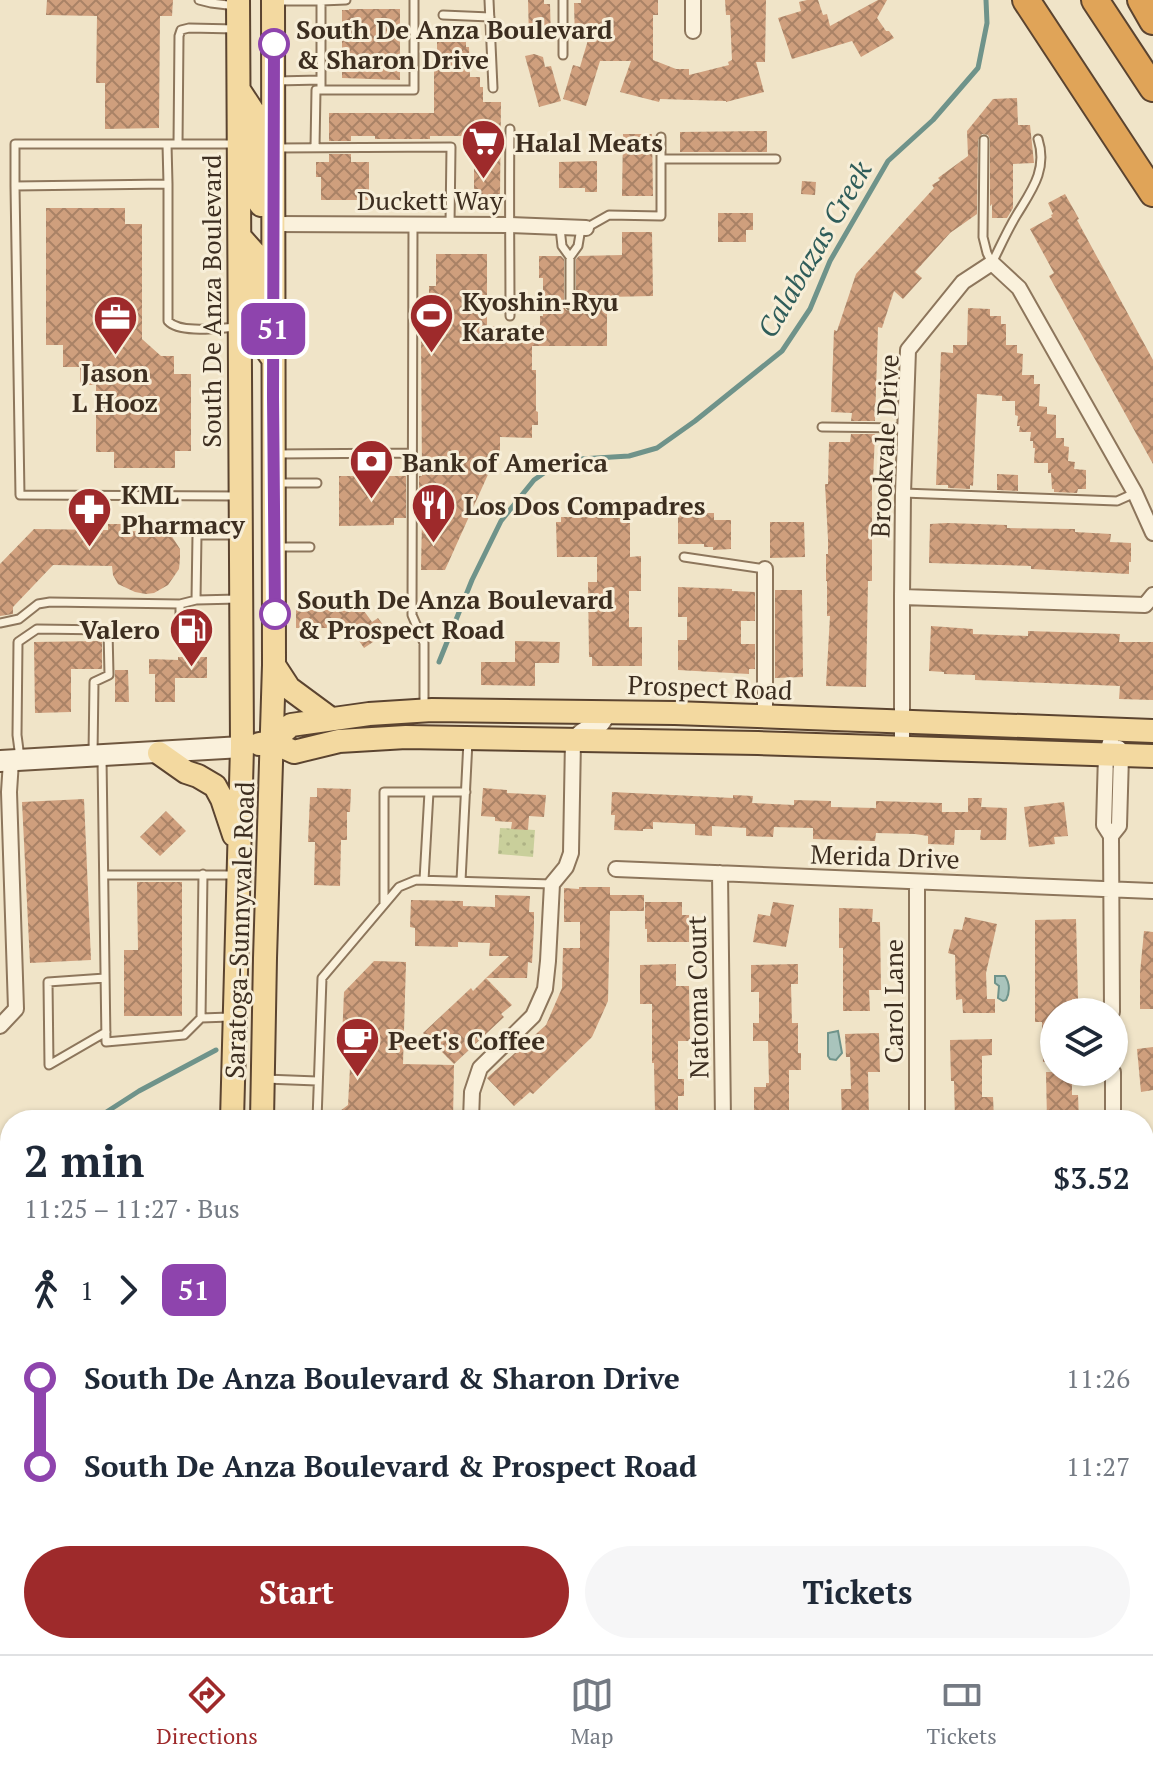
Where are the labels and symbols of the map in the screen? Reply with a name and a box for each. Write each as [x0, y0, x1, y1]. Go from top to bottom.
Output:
place label: South De Anza Boulevard & Sharon Drive [296, 12, 613, 76]
marker: South De Anza Boulevard & Sharon Drive [259, 29, 289, 59]
supermarket icon: Halal Meats [460, 118, 508, 181]
place label: Halal Meats [515, 125, 663, 159]
street label: South De Anza Boulevard [194, 154, 228, 448]
water label: Calabazas Creek [749, 154, 880, 344]
street label: Duckett Way [357, 183, 504, 217]
place label: Kyoshin-Ryu Karate [462, 284, 619, 348]
sports icon: Kyoshin-Ryu Karate [407, 292, 455, 355]
office icon: Jason L Hooz [91, 293, 139, 356]
line badge: 51 [237, 303, 309, 355]
street label: Brookvale Drive [862, 353, 906, 539]
place label: Jason L Hooz [72, 355, 158, 419]
bank icon: Bank of America [347, 438, 395, 501]
place label: Bank of America [402, 445, 609, 479]
place label: KML Pharmacy [121, 477, 246, 541]
restaurant icon: Los Dos Compadres [409, 481, 457, 544]
pharmacy icon: KML Pharmacy [66, 485, 114, 548]
place label: Los Dos Compadres [464, 488, 705, 522]
place label: South De Anza Boulevard & Prospect Road [297, 582, 614, 646]
marker: South De Anza Boulevard & Prospect Road [260, 599, 290, 629]
fuel station icon: Valero [167, 605, 215, 668]
place label: Valero [79, 612, 160, 646]
street label: Prospect Road [627, 667, 793, 707]
street label: Saratoga-Sunnyvale Road [217, 781, 261, 1079]
street label: Merida Drive [810, 836, 960, 876]
street label: Natoma Court [679, 915, 715, 1079]
street label: Carol Lane [876, 939, 910, 1063]
cafe icon: Peet's Coffee [333, 1016, 381, 1079]
place label: Peet's Coffee [388, 1023, 545, 1057]

